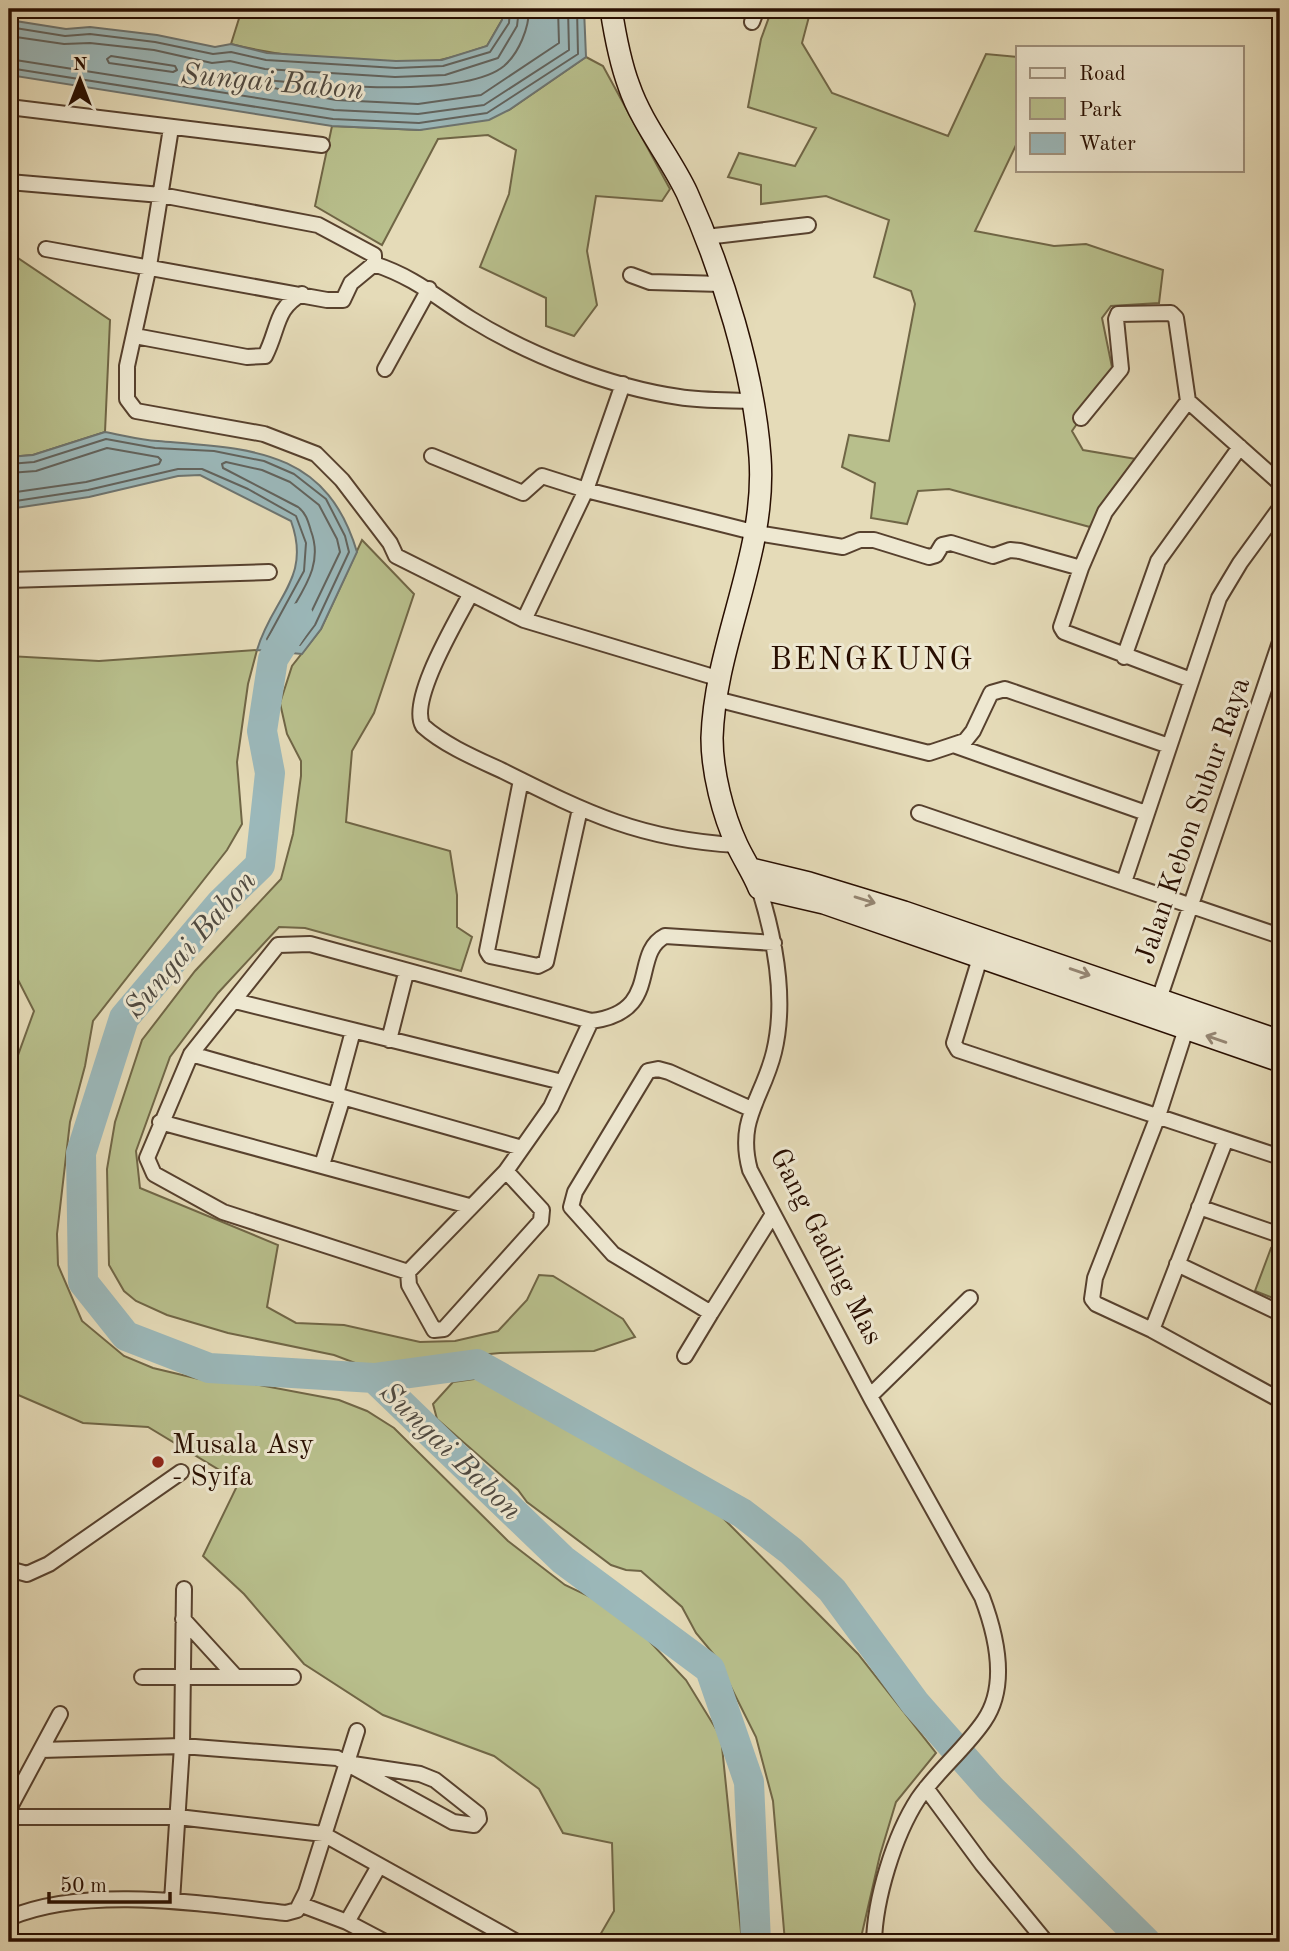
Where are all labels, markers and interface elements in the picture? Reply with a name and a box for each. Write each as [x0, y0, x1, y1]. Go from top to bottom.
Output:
north arrow [46, 46, 116, 116]
legend [1016, 46, 1244, 172]
text: N [73, 56, 88, 75]
water label: Sungai Babon [179, 60, 365, 106]
text: Road [1079, 64, 1126, 85]
text: Park [1079, 100, 1122, 121]
text: Water [1079, 134, 1136, 155]
district label: BENGKUNG [770, 645, 974, 677]
street label: Jalan Kebon Subur Raya [1132, 674, 1256, 968]
water label: Sungai Babon [119, 866, 263, 1024]
one-way arrow [853, 894, 875, 907]
one-way arrow [1069, 967, 1091, 979]
one-way arrow [1205, 1032, 1227, 1044]
street label: Gang Gading Mas [764, 1145, 886, 1349]
water label: Sungai Babon [373, 1377, 527, 1527]
place label: Musala Asy - Syifa [172, 1432, 314, 1492]
marker: Musala Asy - Syifa [150, 1454, 166, 1470]
scale bar [49, 1860, 170, 1904]
text: 50 m [60, 1876, 107, 1897]

